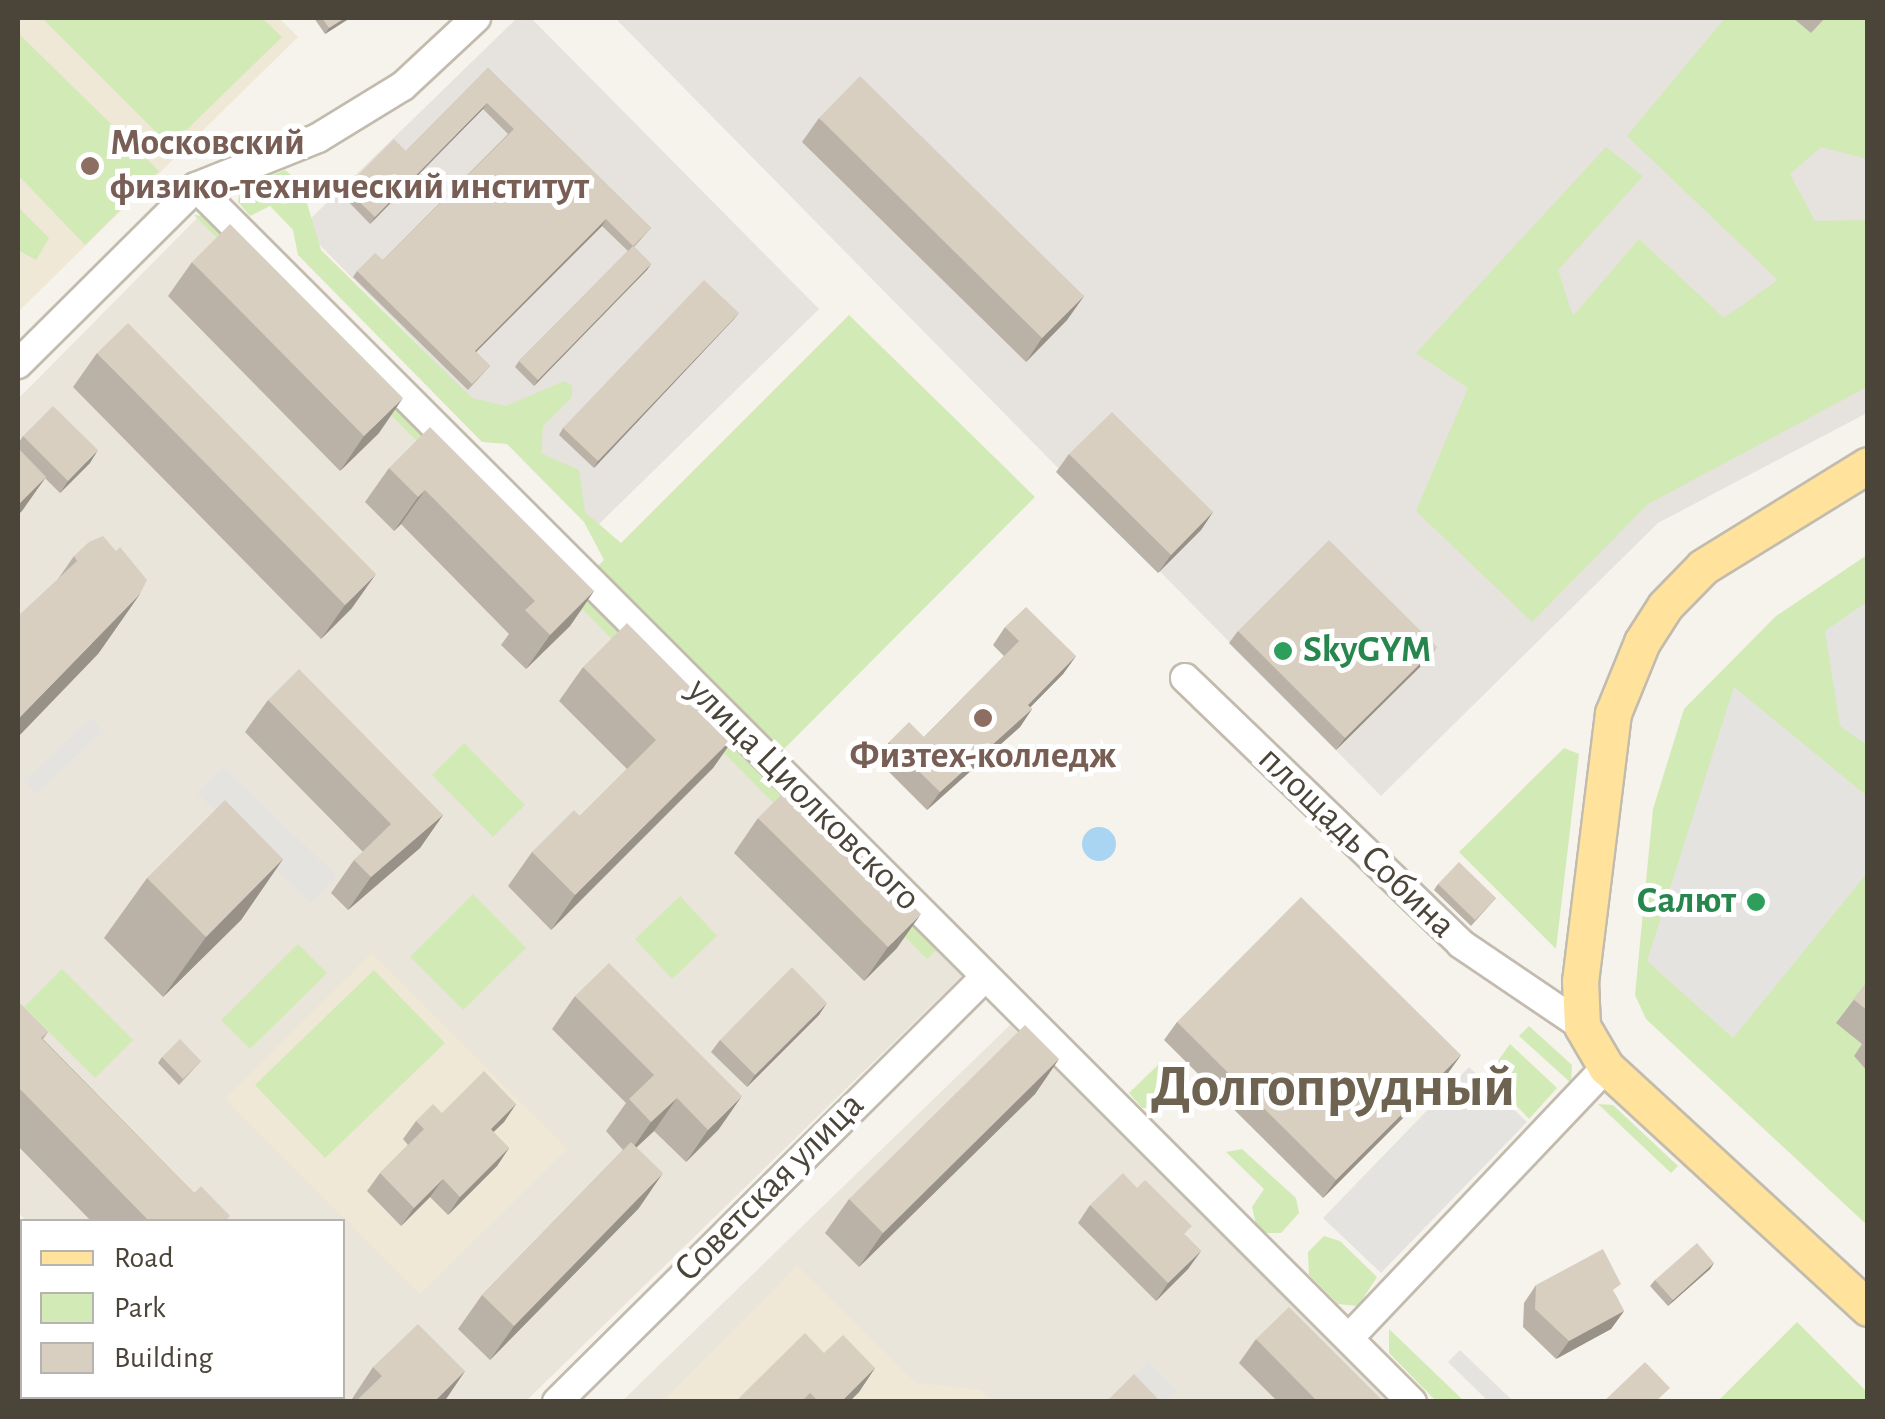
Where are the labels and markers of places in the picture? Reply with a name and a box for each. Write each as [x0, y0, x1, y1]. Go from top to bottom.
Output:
place label: Московский физико-технический институт [110, 121, 589, 210]
marker: Московский физико-технический институт [79, 155, 101, 177]
place label: SkyGYM [1303, 628, 1431, 674]
marker: SkyGYM [1272, 640, 1294, 662]
marker: Физтех-колледж [972, 707, 994, 729]
place label: Физтех-колледж [850, 734, 1116, 780]
place label: Салют [1636, 879, 1736, 925]
marker: Салют [1745, 891, 1767, 913]

